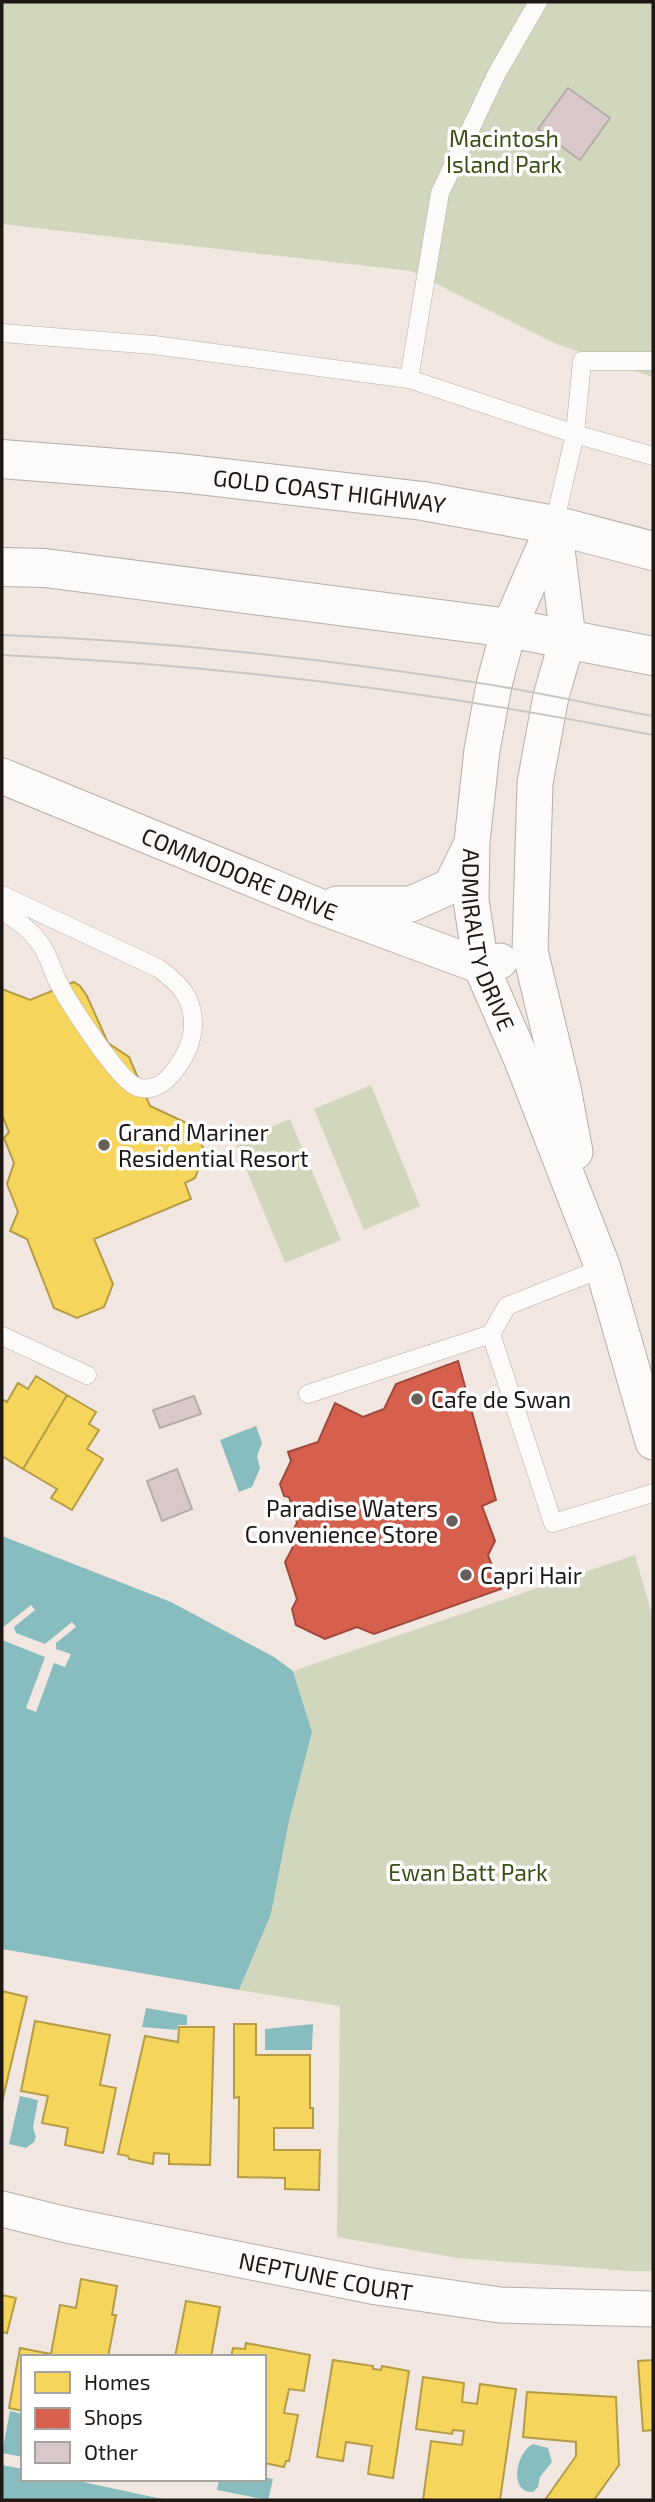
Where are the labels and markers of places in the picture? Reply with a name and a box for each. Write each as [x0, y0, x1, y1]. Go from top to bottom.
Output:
place label: Grand Mariner Residential Resort [118, 1118, 309, 1172]
marker: Grand Mariner Residential Resort [96, 1137, 112, 1153]
place label: Cafe de Swan [431, 1385, 571, 1413]
marker: Cafe de Swan [409, 1391, 425, 1407]
place label: Paradise Waters Convenience Store [245, 1494, 438, 1548]
marker: Paradise Waters Convenience Store [444, 1513, 460, 1529]
place label: Capri Hair [480, 1561, 582, 1589]
marker: Capri Hair [458, 1567, 474, 1583]

